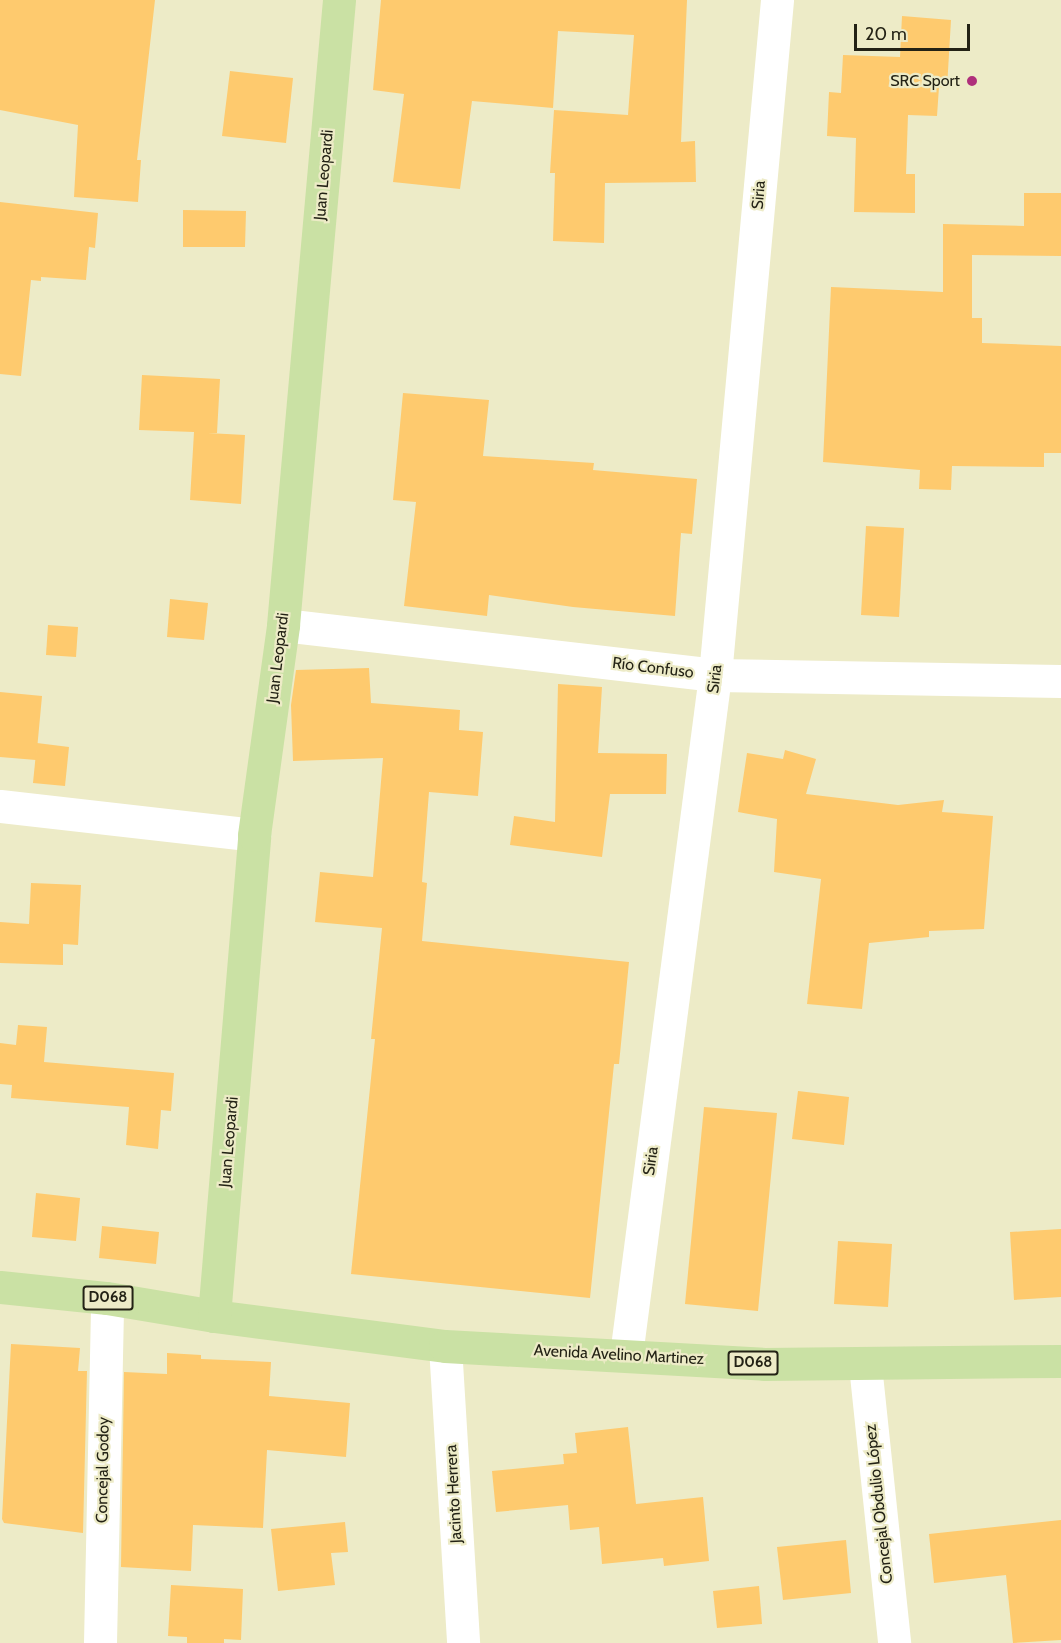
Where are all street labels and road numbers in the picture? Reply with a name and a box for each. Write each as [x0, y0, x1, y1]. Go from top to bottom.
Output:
street label: Juan Leopardi [310, 129, 338, 221]
street label: Siria [748, 180, 770, 210]
street label: Juan Leopardi [263, 612, 293, 704]
street label: Río Confuso [611, 653, 695, 683]
street label: Siria [704, 664, 726, 694]
street label: Juan Leopardi [215, 1096, 243, 1188]
street label: Siria [639, 1145, 663, 1177]
road number: D068 [82, 1286, 134, 1310]
street label: Avenida Avelino Martinez [533, 1341, 705, 1369]
road number: D068 [728, 1351, 778, 1375]
street label: Concejal Godoy [92, 1417, 114, 1523]
street label: Concejal Obdulio López [861, 1423, 897, 1585]
street label: Jacinto Herrera [442, 1444, 466, 1544]

